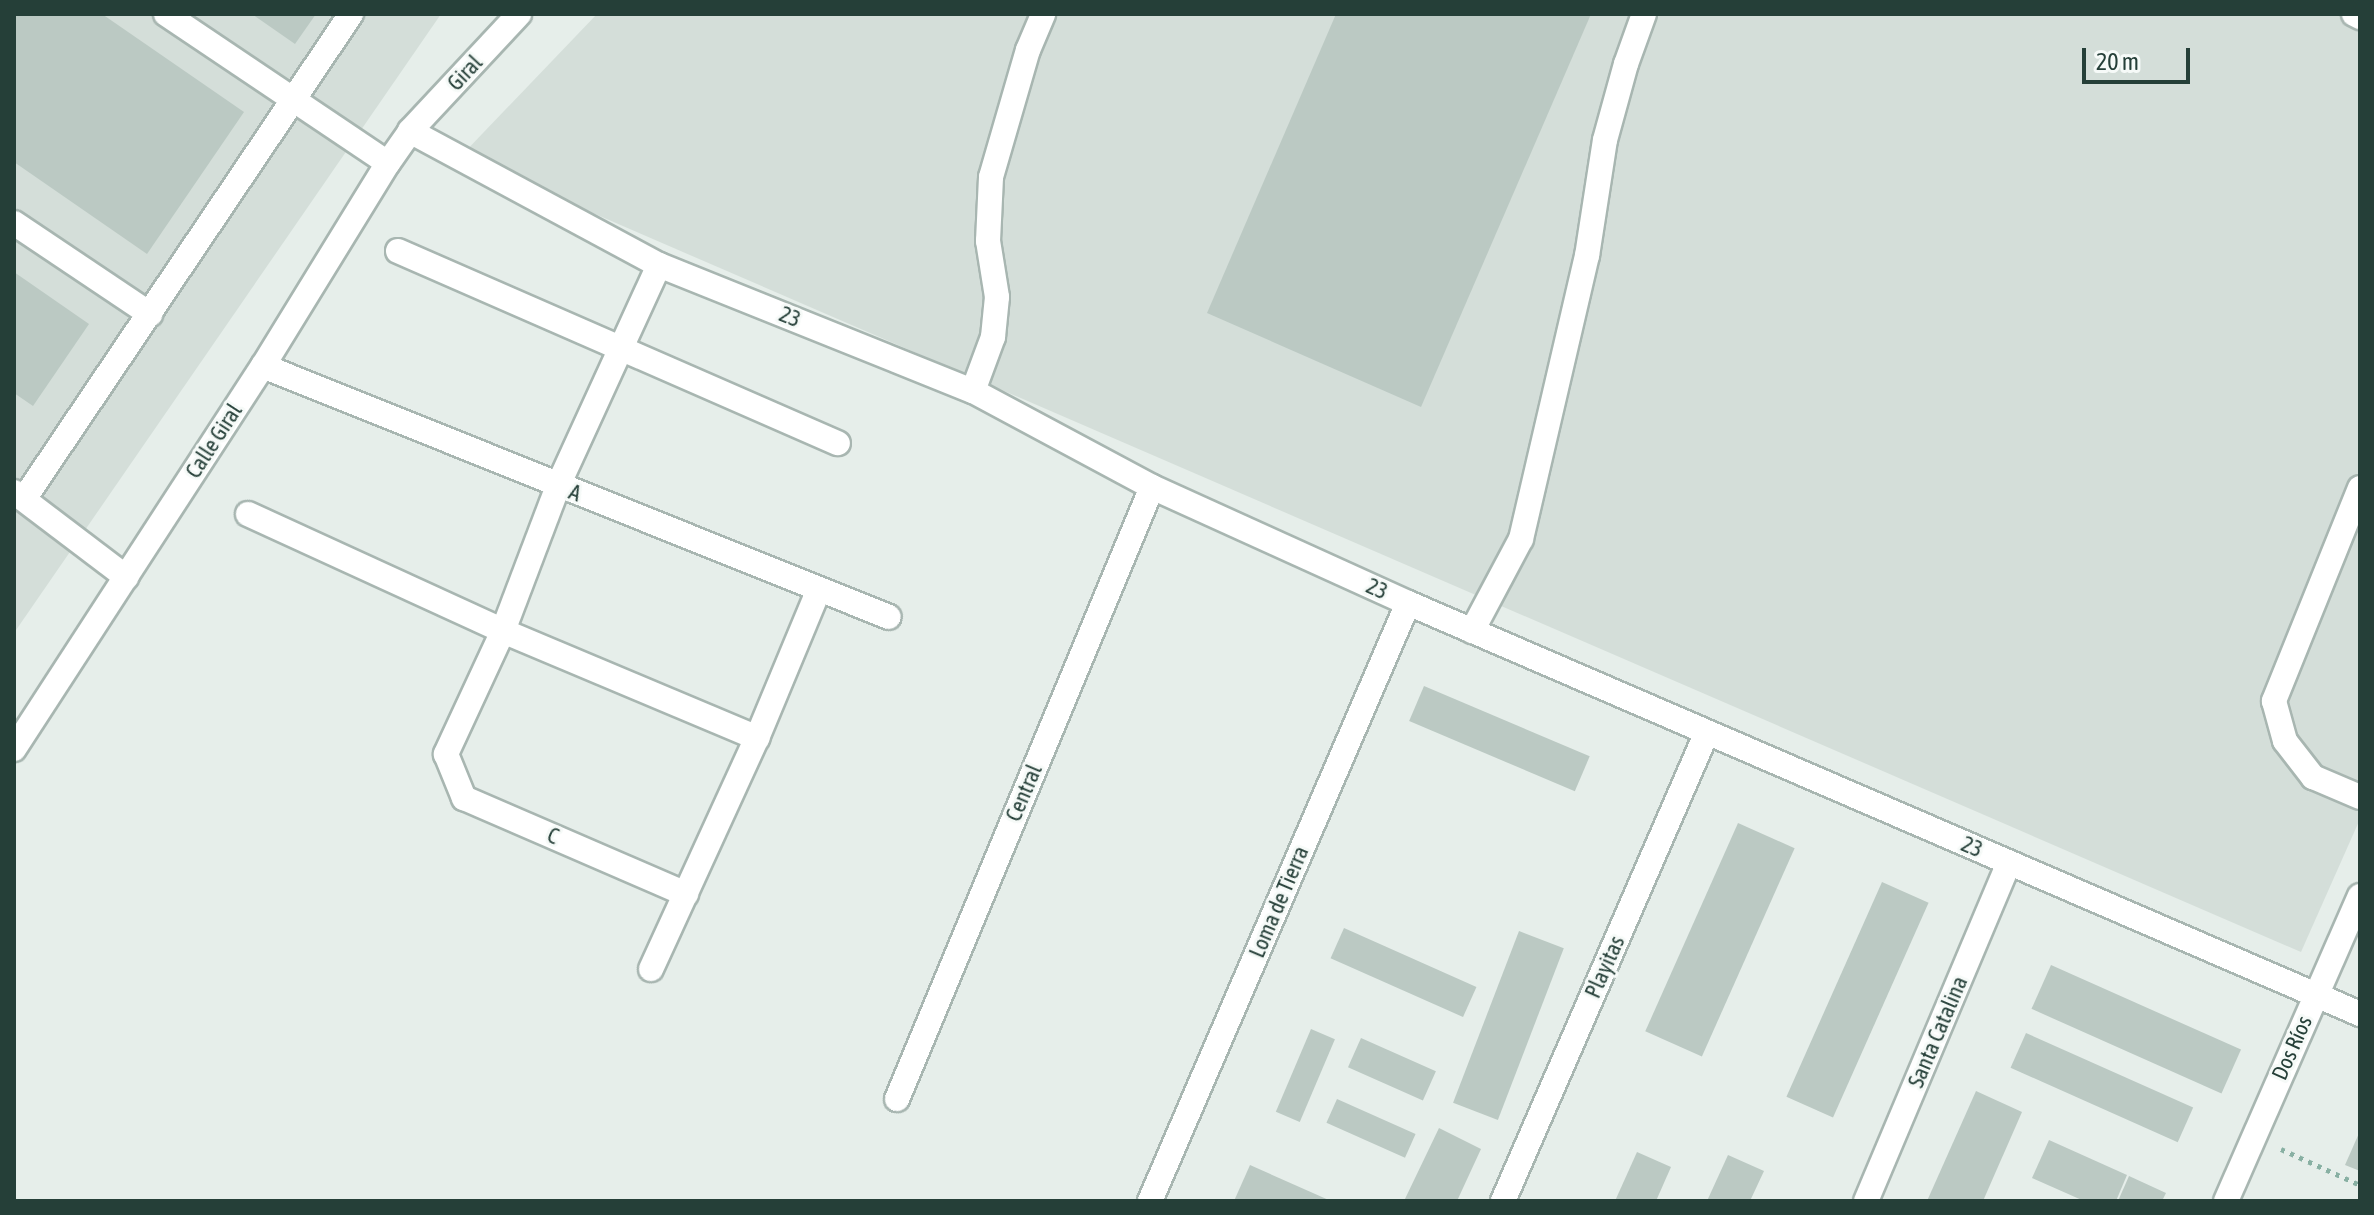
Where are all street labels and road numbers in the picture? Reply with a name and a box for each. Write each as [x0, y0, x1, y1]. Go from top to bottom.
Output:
street label: Giral [442, 50, 488, 96]
street label: 23 [775, 301, 805, 333]
street label: Calle Giral [180, 399, 248, 483]
street label: A [565, 479, 585, 507]
street label: 23 [1362, 573, 1392, 605]
street label: Central [1000, 761, 1048, 825]
street label: C [543, 822, 563, 850]
street label: 23 [1957, 831, 1987, 863]
street label: Loma de Tierra [1244, 842, 1314, 962]
street label: Playitas [1580, 932, 1630, 1002]
street label: Santa Catalina [1903, 972, 1973, 1092]
street label: Dos Ríos [2266, 1012, 2318, 1084]

